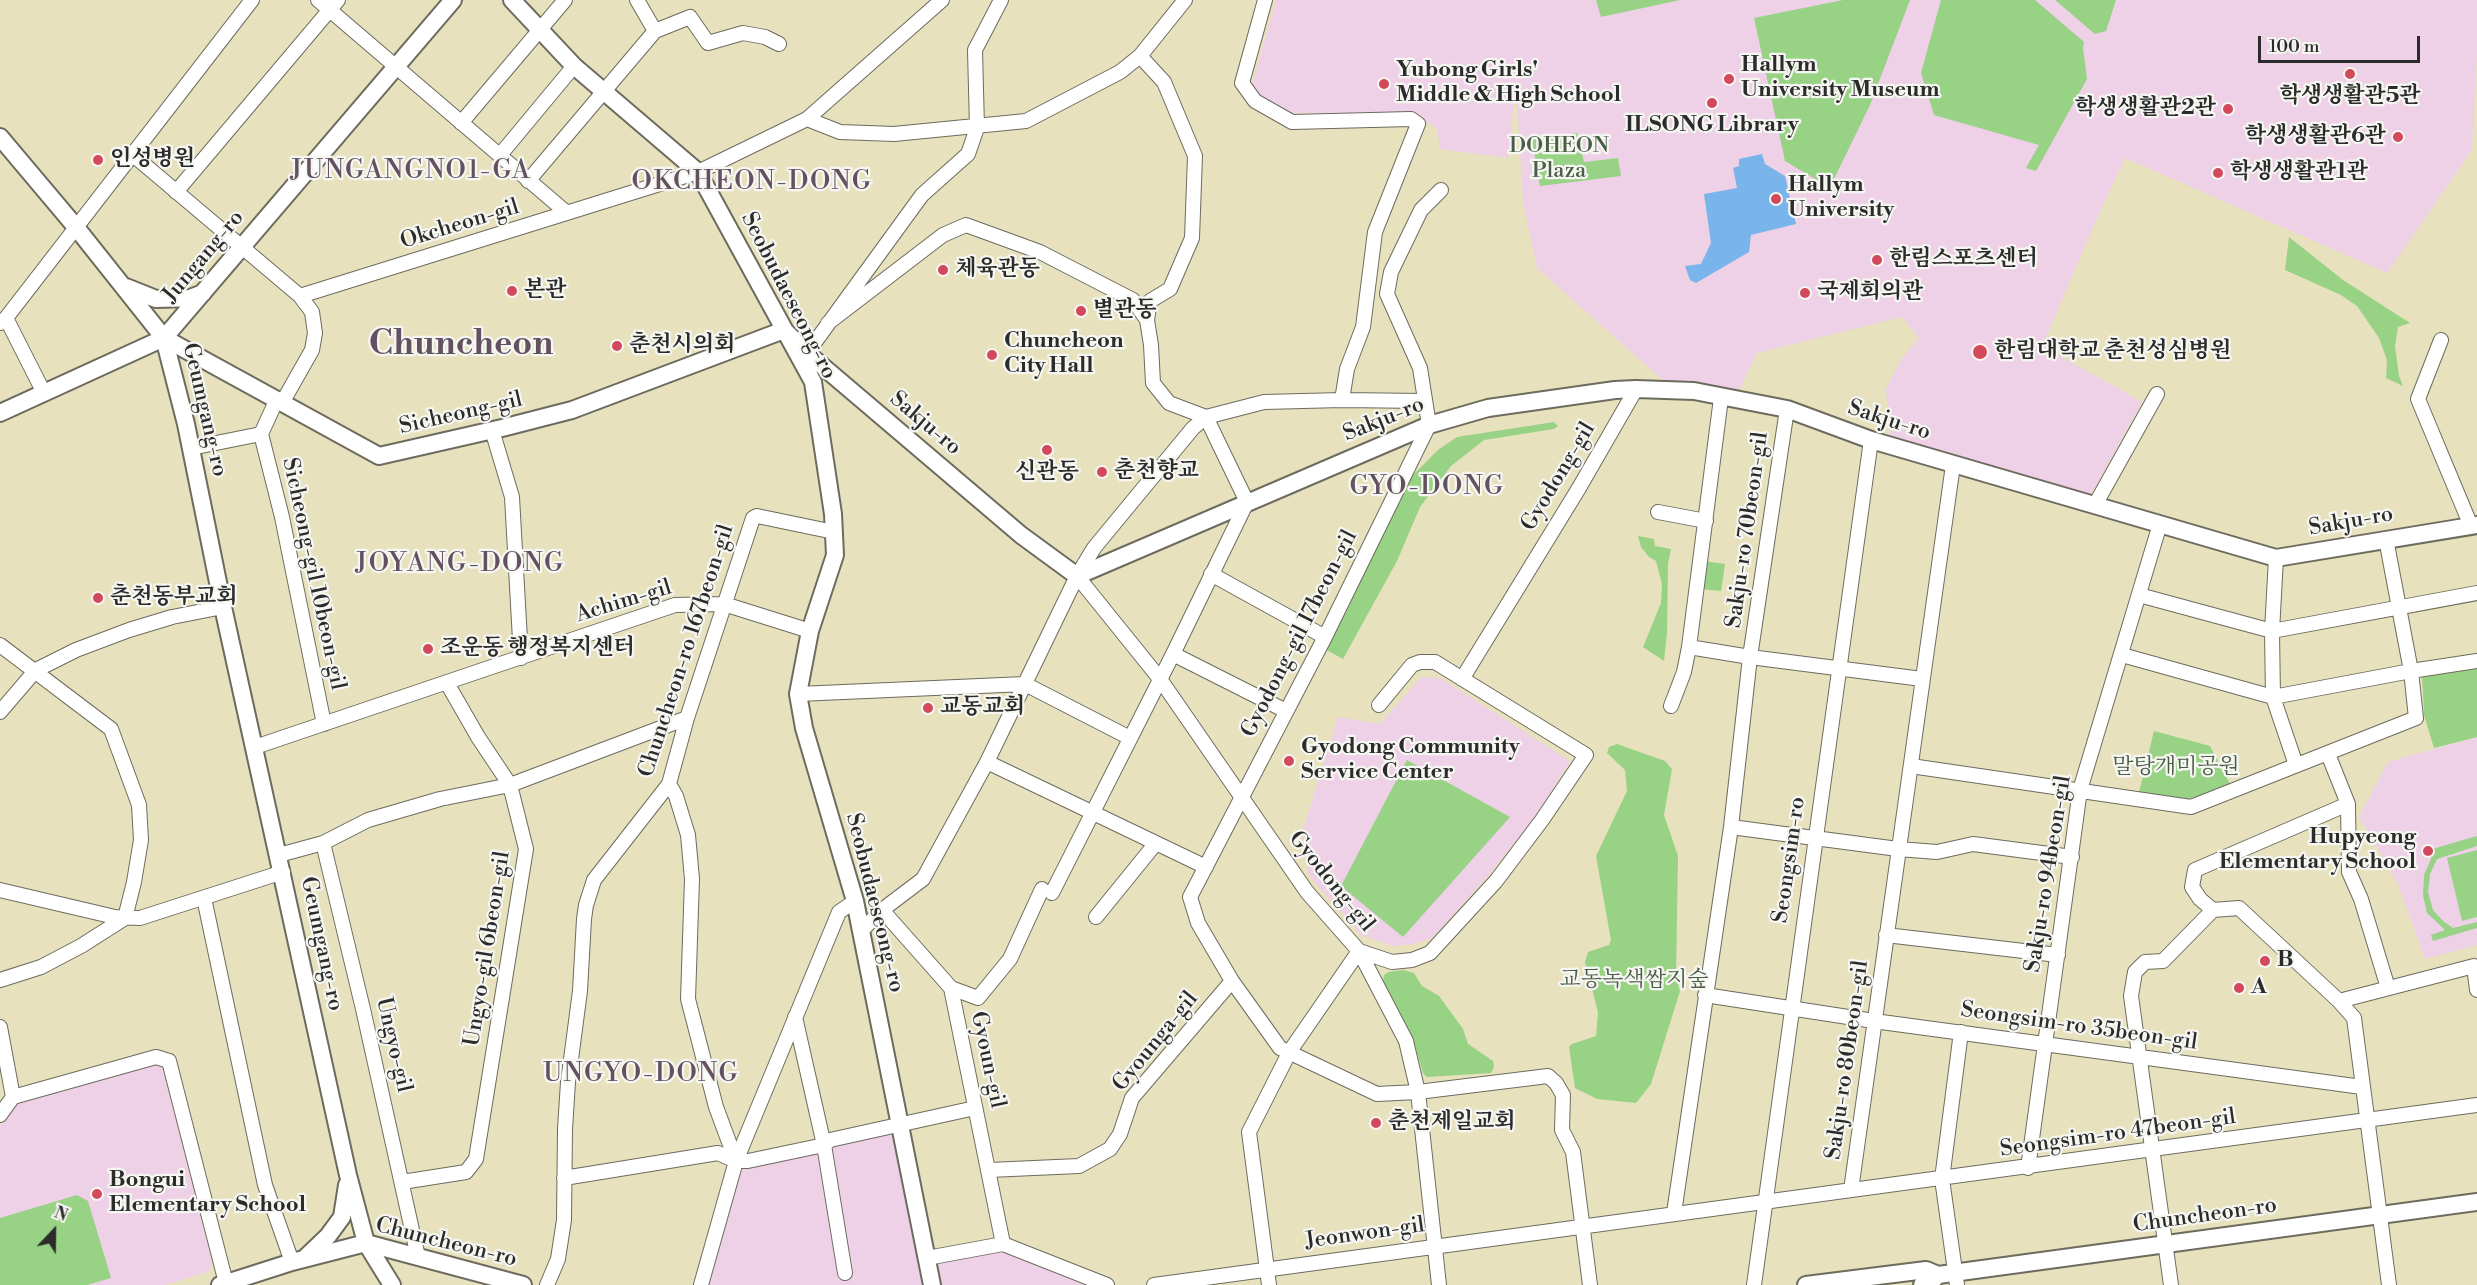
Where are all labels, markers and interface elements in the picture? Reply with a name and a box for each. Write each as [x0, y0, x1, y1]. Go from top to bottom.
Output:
scale bar [2261, 24, 2423, 62]
text: 100 m [2269, 35, 2320, 58]
place label: Hallym University Museum [1741, 53, 1939, 104]
place label: Yubong Girls' Middle & High School [1396, 58, 1621, 110]
marker: 학생생활관5관 [2343, 67, 2357, 81]
marker: Hallym University Museum [1722, 72, 1736, 86]
marker: Yubong Girls' Middle & High School [1377, 77, 1391, 91]
place label: 학생생활관5관 [2279, 84, 2421, 110]
marker: ILSONG Library [1705, 96, 1719, 110]
place label: 학생생활관2관 [2075, 96, 2216, 122]
marker: 학생생활관2관 [2221, 102, 2235, 116]
place label: ILSONG Library [1625, 113, 1799, 139]
place label: 학생생활관6관 [2245, 124, 2386, 150]
marker: 학생생활관6관 [2391, 130, 2405, 144]
park label: DOHEON Plaza [1509, 134, 1609, 186]
place label: 인성병원 [110, 147, 195, 173]
marker: 인성병원 [91, 153, 105, 167]
district label: JUNGANGNO1-GA [291, 156, 531, 188]
place label: 학생생활관1관 [2230, 160, 2368, 186]
marker: 학생생활관1관 [2211, 166, 2225, 180]
district label: OKCHEON-DONG [632, 167, 872, 199]
place label: Hallym University [1788, 173, 1894, 224]
marker: Hallym University [1769, 192, 1783, 206]
street label: Okcheon-gil [397, 194, 523, 256]
street label: Jungang-ro [158, 205, 250, 309]
street label: Seobudaeseong-ro [735, 208, 841, 384]
place label: 한림스포츠센터 [1889, 247, 2038, 273]
marker: 한림스포츠센터 [1870, 253, 1884, 267]
place label: 체육관동 [955, 257, 1040, 283]
marker: 체육관동 [936, 263, 950, 277]
place label: 본관 [524, 278, 567, 304]
place label: 국제회의관 [1817, 280, 1923, 306]
marker: 본관 [505, 284, 519, 298]
marker: 국제회의관 [1798, 286, 1812, 300]
place label: 별관동 [1093, 298, 1157, 324]
marker: 별관동 [1074, 304, 1088, 318]
district label: Chuncheon [369, 326, 553, 366]
place label: Chuncheon City Hall [1004, 329, 1123, 380]
place label: 춘천시의회 [629, 333, 735, 359]
marker: 춘천시의회 [610, 339, 624, 353]
place label: 한림대학교 춘천성심병원 [1994, 339, 2231, 365]
street label: Geumgang-ro [176, 341, 232, 479]
marker: 한림대학교 춘천성심병원 [1971, 343, 1989, 361]
marker: Chuncheon City Hall [985, 348, 999, 362]
street label: Sakju-ro [884, 386, 966, 462]
street label: Sicheong-gil [397, 387, 525, 441]
street label: Sakju-ro [1339, 392, 1429, 448]
street label: Sakju-ro [1844, 395, 1934, 447]
street label: Gyodong-gil [1516, 418, 1602, 536]
street label: Sakju-ro 70beon-gil [1721, 430, 1775, 630]
marker: 신관동 [1040, 443, 1054, 457]
street label: Sicheong-gil 10beon-gil [275, 456, 351, 692]
place label: 춘천향교 [1114, 459, 1199, 485]
place label: 신관동 [1015, 460, 1079, 486]
marker: 춘천향교 [1095, 465, 1109, 479]
district label: GYO-DONG [1349, 472, 1505, 504]
street label: Sakju-ro [2307, 502, 2395, 542]
street label: Chuncheon-ro 167beon-gil [634, 521, 740, 781]
street label: Gyodong-gil 17beon-gil [1236, 526, 1364, 742]
district label: JOYANG-DONG [355, 549, 565, 581]
street label: Achim-gil [573, 575, 675, 629]
place label: 춘천동부교회 [110, 585, 238, 611]
marker: 춘천동부교회 [91, 591, 105, 605]
place label: 조운동 행정복지센터 [440, 636, 635, 662]
marker: 조운동 행정복지센터 [421, 642, 435, 656]
place label: 교동교회 [940, 695, 1025, 721]
marker: 교동교회 [921, 701, 935, 715]
place label: Gyodong Community Service Center [1301, 735, 1520, 786]
marker: Gyodong Community Service Center [1282, 754, 1296, 768]
park label: 말탕개미공원 [2112, 755, 2240, 781]
street label: Sakju-ro 94beon-gil [2020, 774, 2078, 974]
street label: Seongsim-ro [1768, 795, 1812, 925]
street label: Seobudaeseong-ro [839, 811, 909, 995]
place label: Hupyeong Elementary School [2219, 825, 2416, 876]
street label: Gyodong-gil [1282, 826, 1380, 938]
marker: Hupyeong Elementary School [2421, 844, 2435, 858]
street label: Ungyo-gil 6beon-gil [460, 849, 516, 1049]
street label: Geumgang-ro [294, 875, 348, 1013]
place label: B [2277, 948, 2294, 974]
marker: B [2258, 954, 2272, 968]
street label: Sakju-ro 80beon-gil [1821, 959, 1875, 1161]
park label: 교동녹색쌈지숲 [1560, 968, 1708, 994]
place label: A [2251, 975, 2267, 1001]
marker: A [2232, 981, 2246, 995]
street label: Gyounga-gil [1108, 987, 1204, 1097]
street label: Ungyo-gil [369, 995, 417, 1095]
street label: Seongsim-ro 35beon-gil [1959, 997, 2199, 1057]
street label: Gyoun-gil [964, 1009, 1010, 1111]
district label: UNGYO-DONG [543, 1059, 739, 1091]
street label: Seongsim-ro 47beon-gil [1998, 1104, 2238, 1164]
place label: 춘천제일교회 [1388, 1110, 1516, 1136]
marker: 춘천제일교회 [1369, 1116, 1383, 1130]
place label: Bongui Elementary School [109, 1168, 306, 1220]
marker: Bongui Elementary School [90, 1187, 104, 1201]
street label: Chuncheon-ro [2131, 1193, 2279, 1239]
north arrow [24, 1201, 84, 1261]
text: N [51, 1203, 70, 1226]
street label: Chuncheon-ro [373, 1213, 519, 1273]
street label: Jeonwon-gil [1304, 1213, 1426, 1255]

